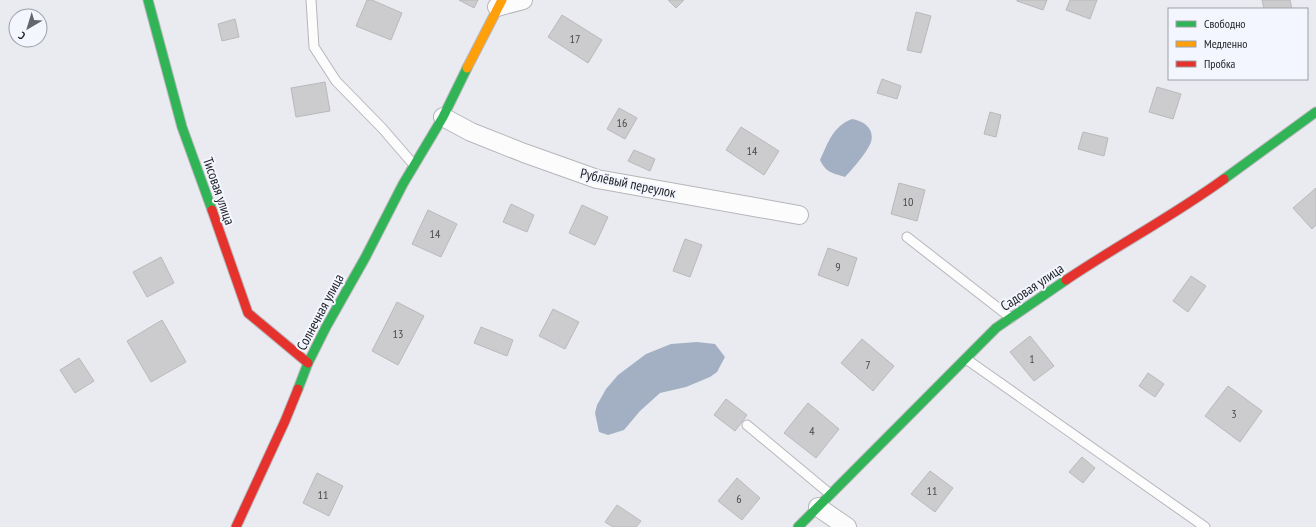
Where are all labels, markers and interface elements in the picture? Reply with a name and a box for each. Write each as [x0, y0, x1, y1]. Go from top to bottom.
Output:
north arrow [8, 8, 48, 48]
legend [1168, 8, 1308, 80]
text: Свободно [1204, 16, 1246, 31]
text: С [16, 29, 28, 43]
house number: 17 [570, 31, 580, 46]
text: Медленно [1204, 36, 1247, 51]
text: Пробка [1204, 56, 1236, 71]
house number: 16 [617, 115, 627, 130]
house number: 14 [747, 143, 758, 158]
street label: Тисовая улица [199, 155, 239, 227]
street label: Рублёвый переулок [579, 164, 678, 202]
house number: 10 [903, 194, 913, 209]
house number: 14 [430, 226, 441, 241]
house number: 9 [835, 259, 841, 274]
street label: Садовая улица [997, 259, 1067, 315]
street label: Солнечная улица [292, 271, 348, 353]
house number: 13 [393, 326, 403, 341]
house number: 1 [1029, 351, 1035, 366]
house number: 7 [865, 357, 871, 372]
house number: 3 [1231, 406, 1237, 421]
house number: 4 [809, 423, 815, 438]
house number: 11 [927, 483, 937, 498]
house number: 11 [318, 487, 328, 502]
house number: 6 [736, 491, 742, 506]

